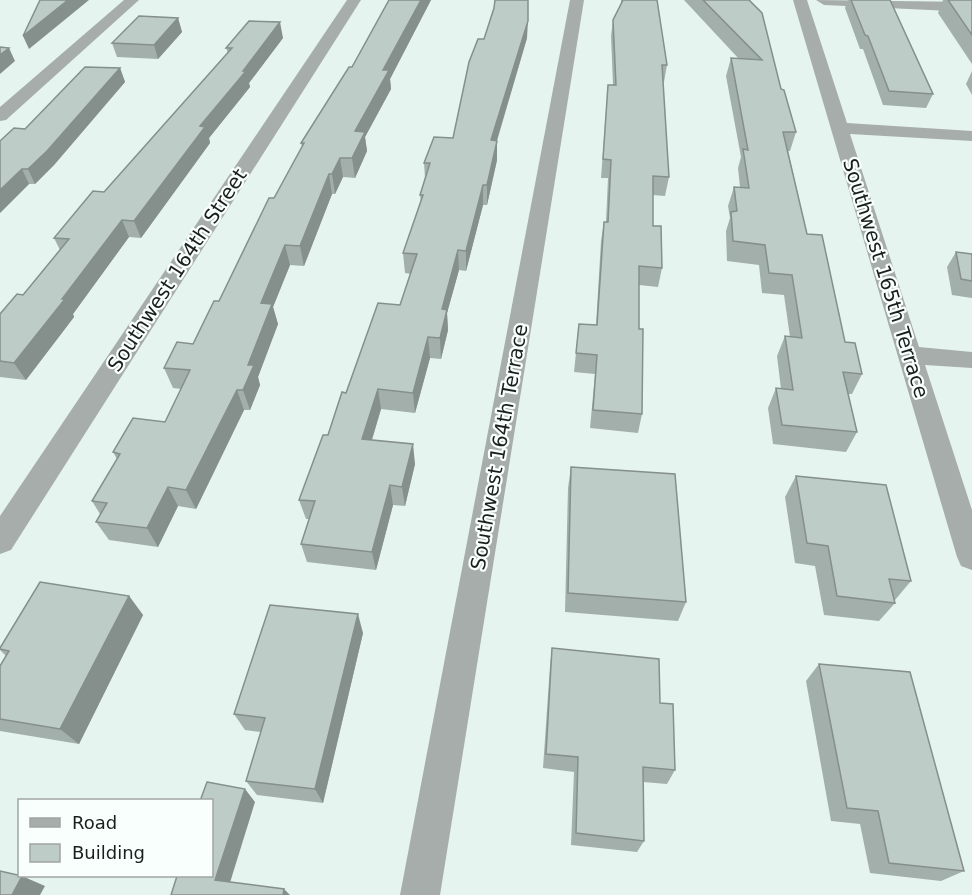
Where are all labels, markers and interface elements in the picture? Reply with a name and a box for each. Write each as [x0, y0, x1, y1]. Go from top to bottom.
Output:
street label: Southwest 165th Terrace [838, 155, 934, 401]
street label: Southwest 164th Street [102, 164, 252, 376]
street label: Southwest 164th Terrace [466, 322, 532, 572]
legend [18, 799, 213, 877]
text: Road [72, 812, 117, 833]
text: Building [72, 842, 145, 863]

